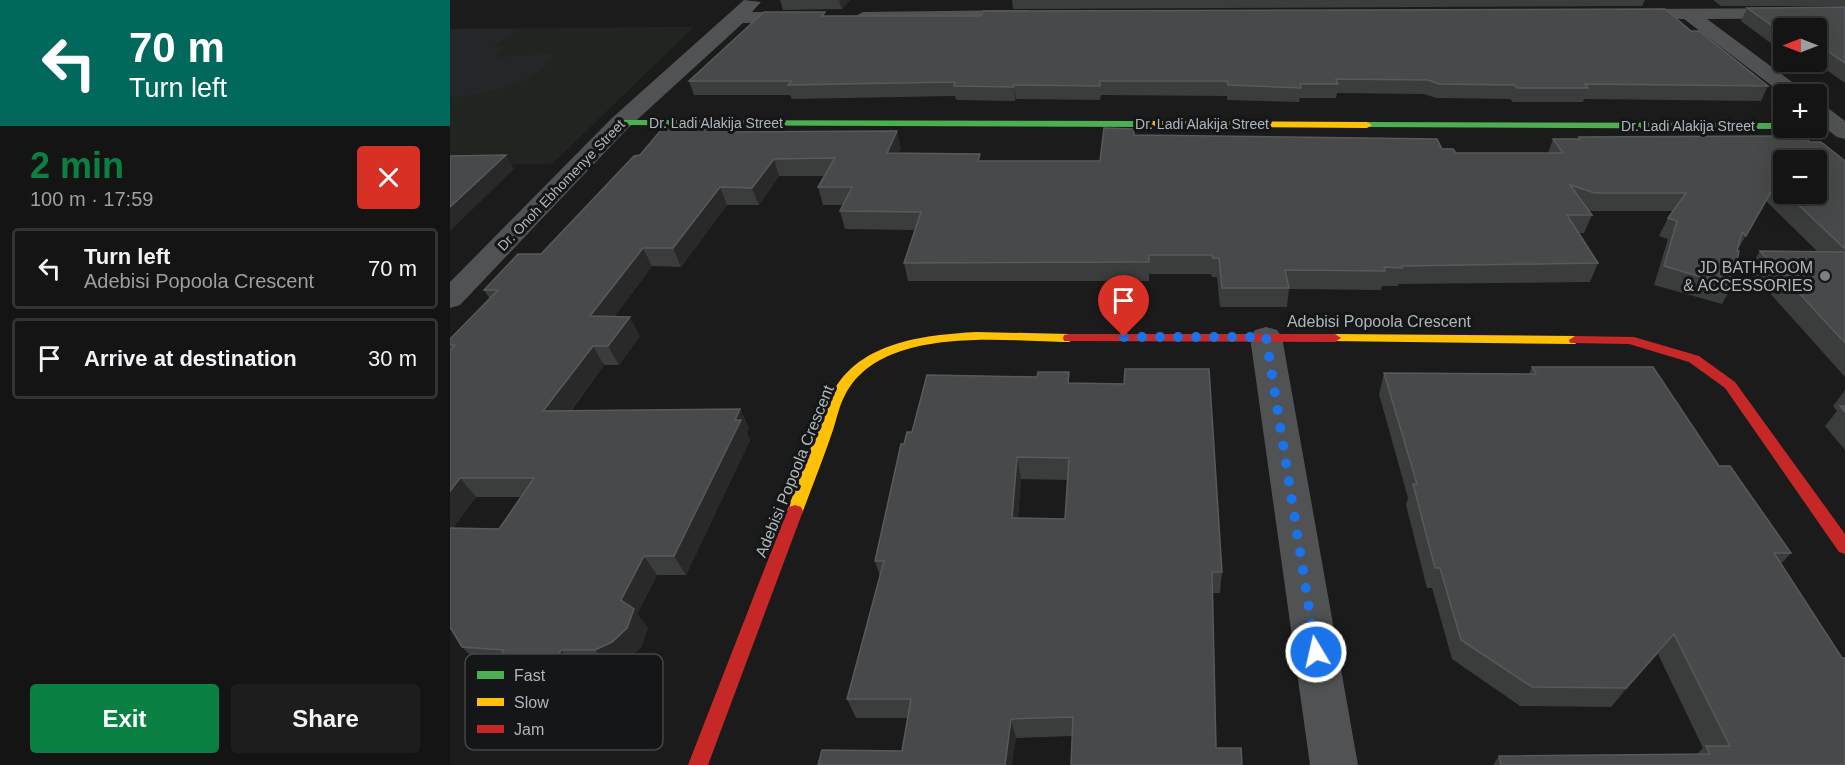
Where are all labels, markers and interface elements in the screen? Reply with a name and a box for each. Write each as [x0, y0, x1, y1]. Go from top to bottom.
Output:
north arrow [1773, 18, 1827, 72]
map controls [1773, 18, 1827, 204]
icon: left [30, 24, 108, 102]
text: 70 m [129, 24, 225, 71]
text: Turn left [129, 73, 227, 103]
button: + [1773, 84, 1827, 138]
street label: Dr. Ladi Alakija Street [649, 115, 783, 131]
street label: Dr. Onoh Ebhomenye Street [494, 116, 628, 254]
street label: Dr. Ladi Alakija Street [1135, 116, 1269, 132]
street label: Dr. Ladi Alakija Street [1621, 118, 1755, 134]
text: 2 min [30, 145, 124, 186]
button: close [357, 146, 420, 209]
button: − [1773, 150, 1827, 204]
text: 100 m · 17:59 [30, 188, 153, 210]
text: Turn left [84, 244, 170, 269]
icon: left [33, 252, 66, 285]
text: 70 m [368, 256, 417, 281]
place label: JD BATHROOM & ACCESSORIES [1683, 259, 1813, 294]
marker: JD BATHROOM & ACCESSORIES [1818, 269, 1832, 283]
text: Adebisi Popoola Crescent [84, 270, 314, 292]
pin [1098, 275, 1149, 337]
icon: arrive [1107, 284, 1140, 317]
street label: Adebisi Popoola Crescent [1287, 313, 1472, 330]
icon: arrive [33, 342, 66, 375]
text: Arrive at destination [84, 346, 297, 371]
text: 30 m [368, 346, 417, 371]
street label: Adebisi Popoola Crescent [752, 382, 837, 560]
position arrow [1284, 620, 1348, 684]
legend [465, 654, 663, 750]
text: Fast [514, 667, 546, 684]
button: Exit [30, 684, 219, 753]
button: Share [231, 684, 420, 753]
text: Slow [514, 694, 549, 711]
text: Jam [514, 721, 544, 738]

